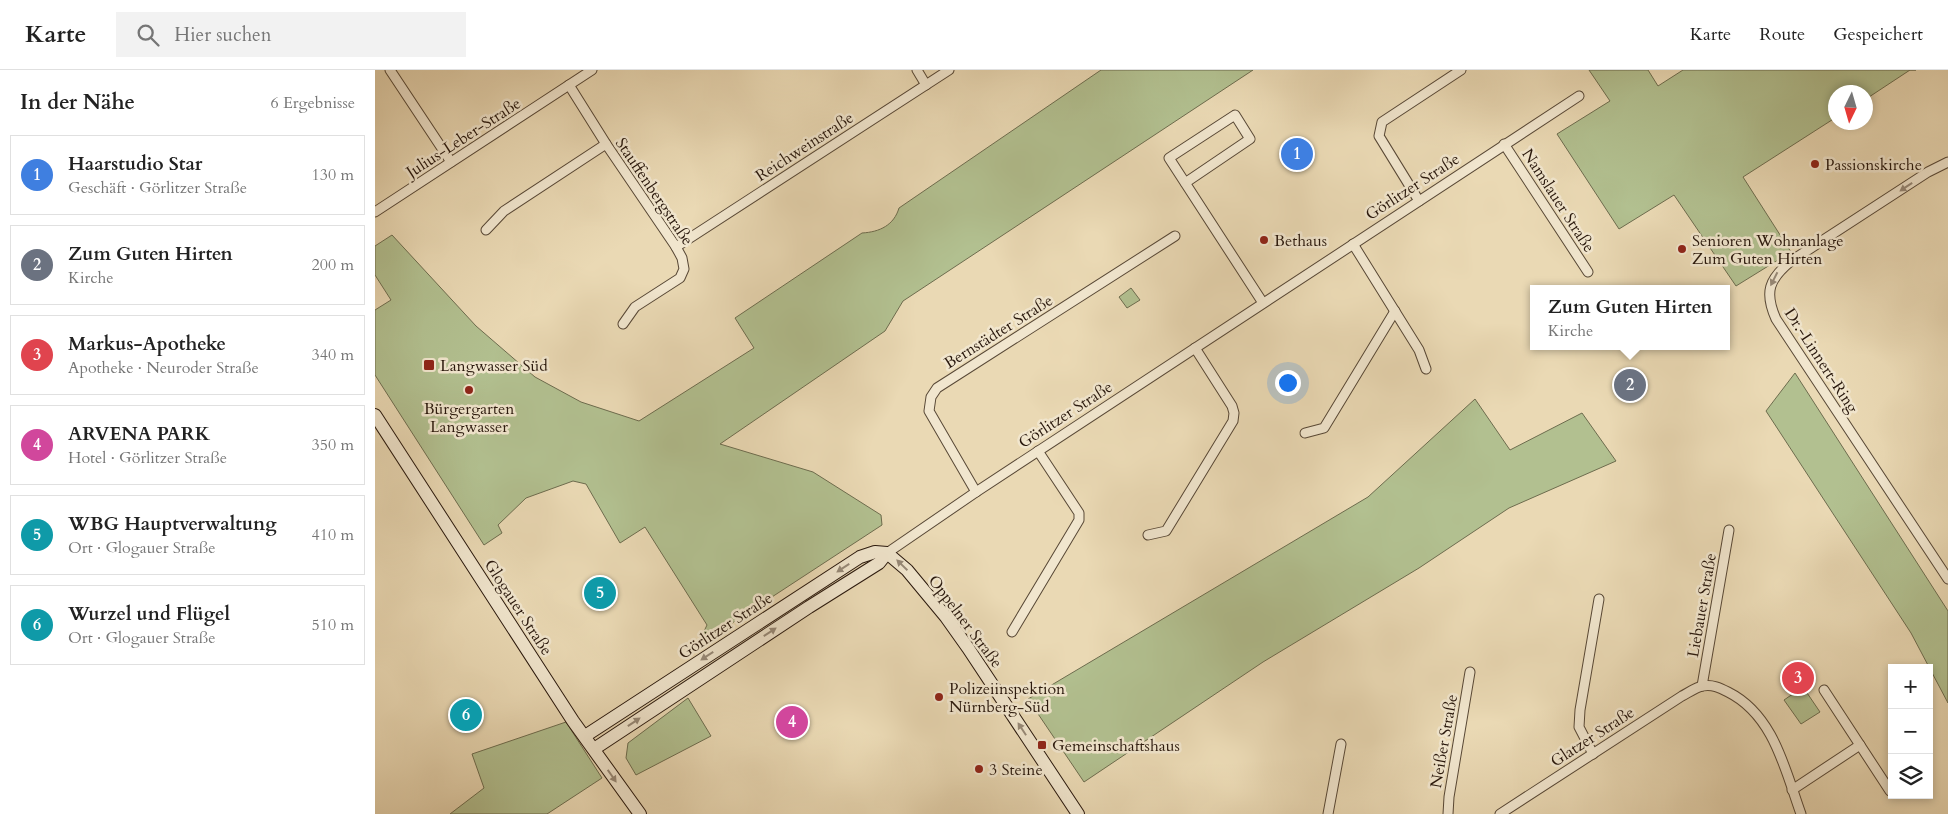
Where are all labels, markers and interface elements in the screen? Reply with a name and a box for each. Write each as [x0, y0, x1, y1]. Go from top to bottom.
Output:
search box [116, 12, 466, 57]
text: Karte [25, 18, 86, 51]
icon: search [134, 21, 162, 49]
text: Hier suchen [174, 22, 272, 48]
text: Karte [1690, 22, 1731, 47]
text: Route [1759, 22, 1805, 47]
text: Gespeichert [1833, 22, 1923, 47]
north arrow [1828, 85, 1873, 130]
text: In der Nähe [20, 88, 135, 117]
text: 6 Ergebnisse [270, 92, 355, 114]
street label: Julius-Leber-Straße [400, 93, 525, 184]
street label: Reichweinstraße [751, 107, 858, 187]
street label: Stauffenbergstraße [610, 133, 698, 250]
pin: 1 [1281, 135, 1313, 173]
street label: Namslauer Straße [1516, 145, 1600, 257]
street label: Görlitzer Straße [1361, 148, 1464, 225]
text: Haarstudio Star [68, 151, 203, 177]
place label: Passionskirche [1825, 154, 1922, 176]
marker: Passionskirche [1809, 158, 1821, 170]
text: 1 [33, 164, 41, 186]
text: 130 m [312, 164, 354, 186]
text: Geschäft · Görlitzer Straße [68, 177, 247, 199]
one-way arrow [1899, 182, 1913, 192]
place label: Bethaus [1274, 230, 1327, 252]
place label: Senioren Wohnanlage Zum Guten Hirten [1692, 230, 1843, 270]
marker: Bethaus [1258, 234, 1270, 246]
text: Zum Guten Hirten [68, 241, 233, 267]
marker: Senioren Wohnanlage Zum Guten Hirten [1676, 243, 1688, 255]
text: 2 [33, 254, 41, 276]
text: 200 m [312, 254, 354, 276]
text: Kirche [68, 267, 114, 289]
one-way arrow [1770, 272, 1778, 286]
popup [1530, 285, 1730, 350]
street label: Bernstädter Straße [940, 290, 1057, 374]
text: Zum Guten Hirten [1548, 294, 1712, 320]
street label: Dr.-Linnert-Ring [1779, 304, 1863, 417]
text: Kirche [1548, 320, 1593, 342]
text: Markus-Apotheke [68, 331, 226, 357]
text: 3 [33, 344, 41, 366]
text: 340 m [312, 344, 354, 366]
place label: Langwasser Süd [440, 355, 548, 377]
text: Apotheke · Neuroder Straße [68, 357, 259, 379]
marker: Langwasser Süd [422, 358, 436, 372]
pin: 2 [1614, 366, 1646, 404]
your location [1275, 370, 1301, 396]
street label: Görlitzer Straße [1014, 376, 1117, 453]
marker: Bürgergarten Langwasser [463, 384, 475, 396]
place label: Bürgergarten Langwasser [424, 398, 514, 438]
text: ARVENA PARK [68, 421, 210, 447]
text: 4 [33, 434, 41, 456]
text: 350 m [312, 434, 354, 456]
text: Hotel · Görlitzer Straße [68, 447, 227, 469]
text: WBG Hauptverwaltung [68, 511, 277, 537]
text: 5 [33, 524, 41, 546]
text: 410 m [312, 524, 354, 546]
text: Ort · Glogauer Straße [68, 537, 215, 559]
street label: Liebauer Straße [1682, 551, 1722, 659]
street label: Glogauer Straße [479, 555, 557, 660]
one-way arrow [896, 559, 908, 571]
one-way arrow [836, 564, 849, 573]
street label: Oppelner Straße [923, 571, 1007, 673]
pin: 5 [584, 574, 616, 612]
street label: Görlitzer Straße [674, 587, 777, 664]
text: Wurzel und Flügel [68, 601, 230, 627]
text: 6 [33, 614, 41, 636]
text: 510 m [312, 614, 354, 636]
text: Ort · Glogauer Straße [68, 627, 215, 649]
one-way arrow [763, 627, 776, 637]
one-way arrow [701, 651, 714, 661]
pin: 3 [1782, 659, 1814, 697]
map controls [1888, 664, 1933, 799]
button: + [1888, 664, 1933, 709]
place label: Polizeiinspektion Nürnberg-Süd [949, 678, 1065, 718]
marker: Polizeiinspektion Nürnberg-Süd [933, 691, 945, 703]
street label: Neißer Straße [1425, 693, 1463, 790]
pin: 6 [450, 696, 482, 734]
street label: Glatzer Straße [1546, 702, 1639, 772]
pin: 4 [776, 703, 808, 741]
button: − [1888, 709, 1933, 754]
one-way arrow [628, 717, 641, 727]
one-way arrow [1017, 723, 1027, 736]
place label: Gemeinschaftshaus [1052, 735, 1180, 757]
marker: Gemeinschaftshaus [1036, 739, 1048, 751]
button: layers [1888, 754, 1933, 799]
place label: 3 Steine [989, 759, 1043, 781]
marker: 3 Steine [973, 763, 985, 775]
one-way arrow [607, 769, 617, 782]

